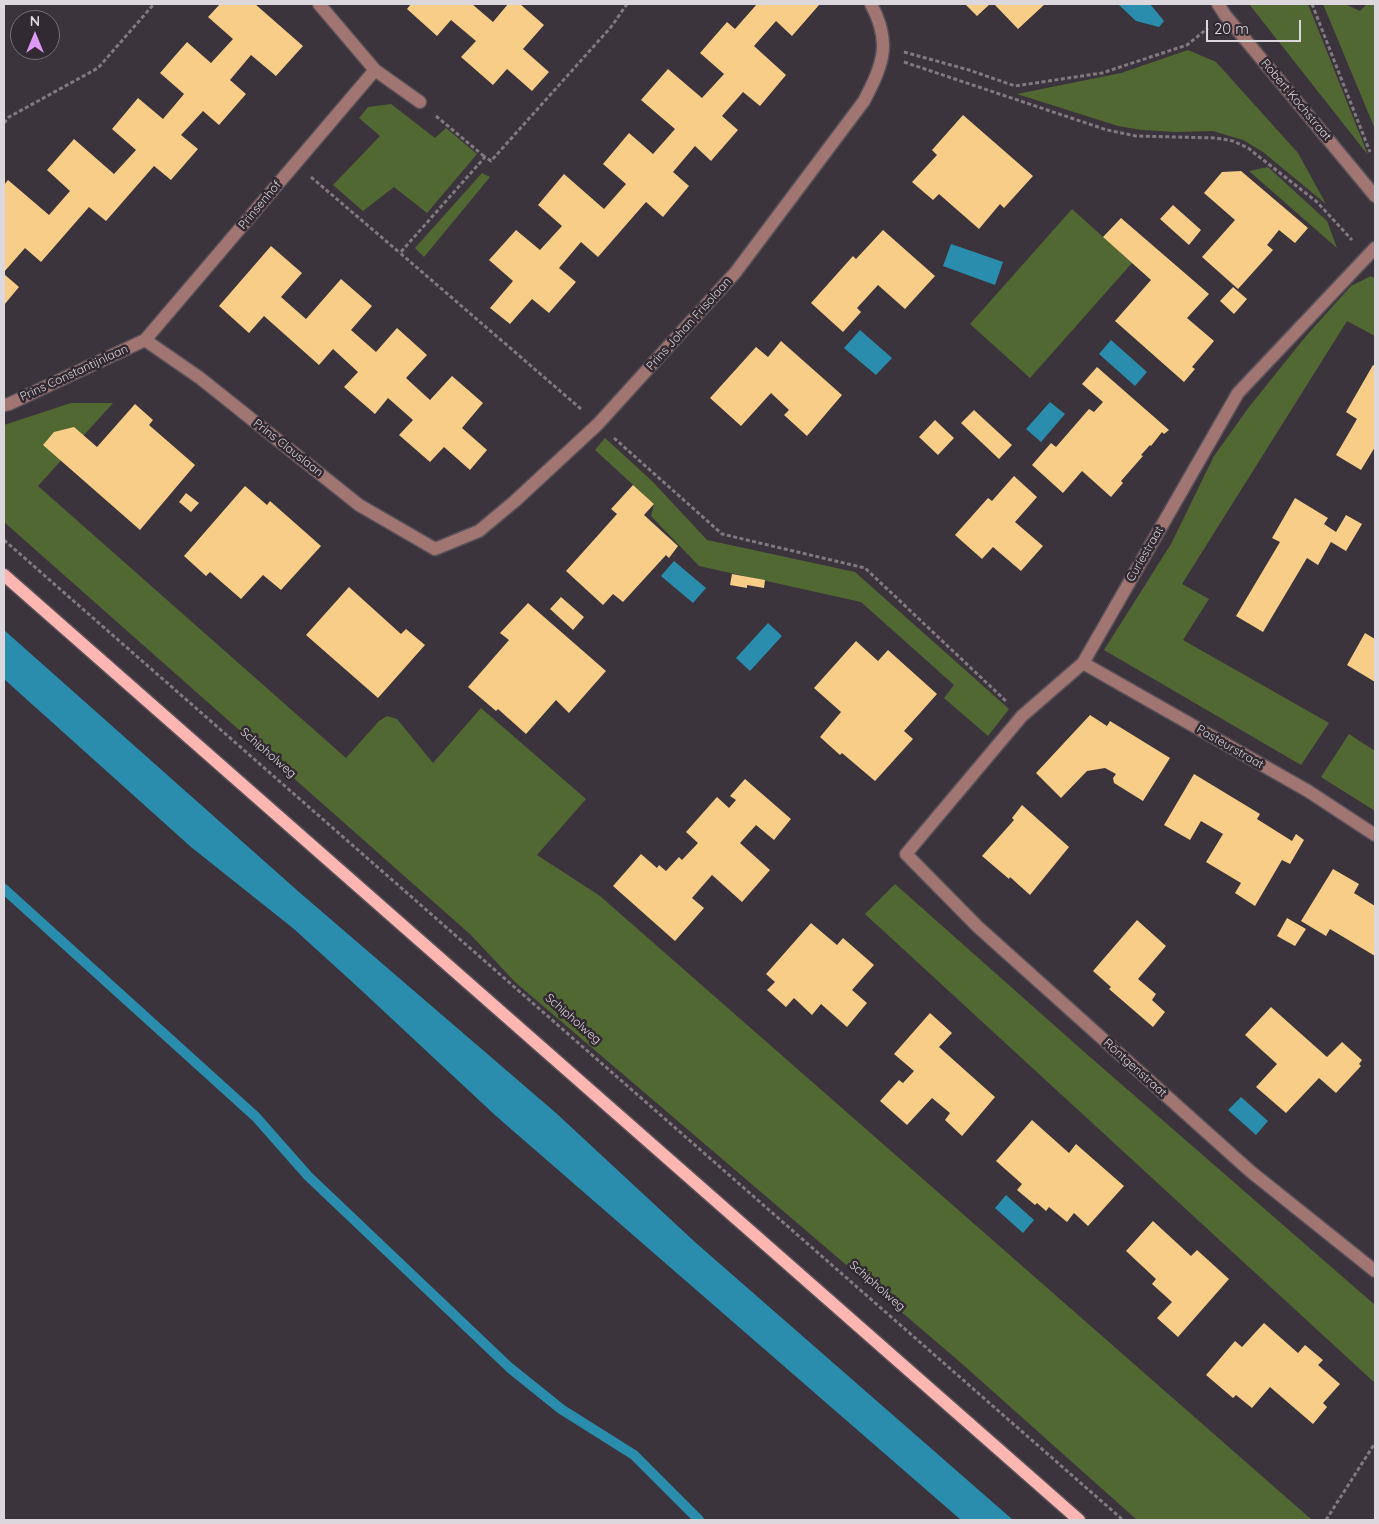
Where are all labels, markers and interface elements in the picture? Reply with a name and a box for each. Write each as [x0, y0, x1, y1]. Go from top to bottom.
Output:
north arrow [10, 10, 60, 60]
scale bar [1209, 10, 1304, 42]
text: N [30, 12, 40, 30]
text: 20 m [1214, 19, 1249, 38]
street label: Robert Kochstraat [1258, 56, 1334, 144]
street label: Prinsenhof [236, 178, 284, 232]
street label: Prins Johan Frisolaan [644, 275, 734, 373]
street label: Prins Constantijnlaan [18, 342, 130, 404]
street label: Prins Clauslaan [250, 416, 326, 480]
street label: Curiestraat [1123, 524, 1167, 584]
street label: Pasteurstraat [1194, 722, 1266, 772]
street label: Schipholweg [237, 725, 299, 781]
street label: Schipholweg [542, 991, 604, 1047]
street label: Röntgenstraat [1100, 1036, 1170, 1100]
street label: Schipholweg [846, 1258, 908, 1314]

